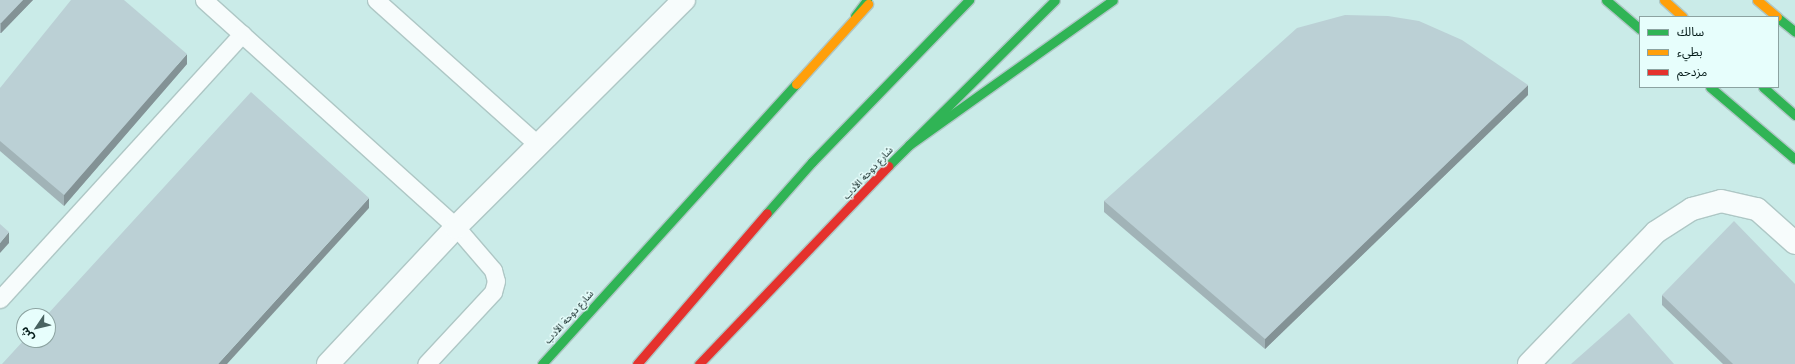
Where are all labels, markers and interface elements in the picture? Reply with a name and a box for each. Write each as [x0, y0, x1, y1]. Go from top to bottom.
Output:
legend [1639, 16, 1779, 88]
text: سالك [1677, 24, 1704, 39]
text: بطيء [1677, 44, 1703, 59]
text: مزدحم [1677, 64, 1707, 79]
street label: شارع دوحة الأدب [840, 144, 896, 202]
street label: شارع دوحة الأدب [542, 288, 596, 346]
north arrow [16, 308, 56, 348]
text: ش [17, 324, 37, 345]

